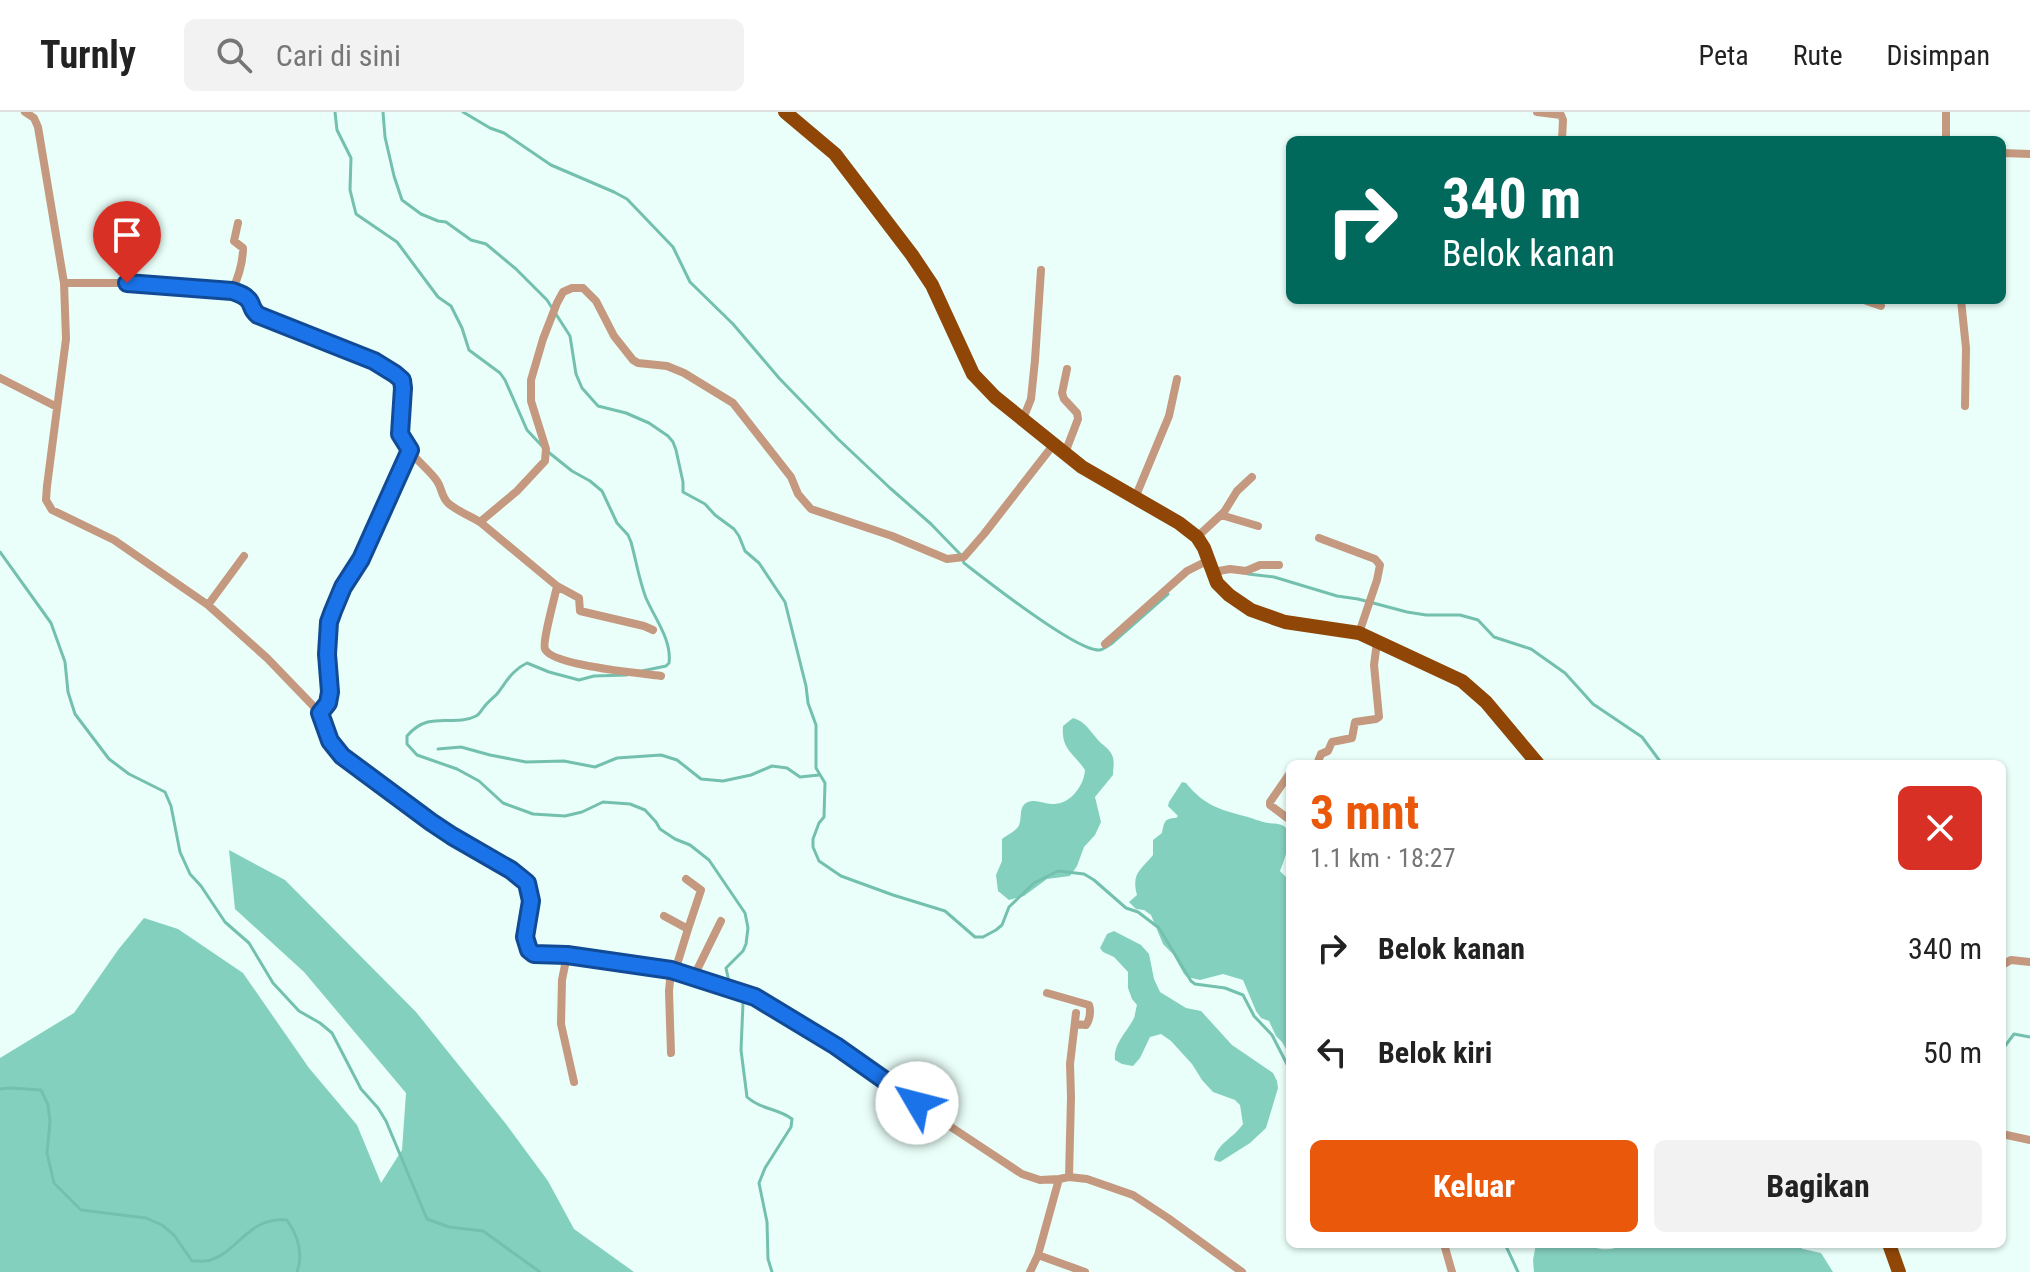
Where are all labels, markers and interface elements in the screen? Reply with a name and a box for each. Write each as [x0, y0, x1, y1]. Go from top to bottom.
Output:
search box [184, 19, 744, 91]
text: Turnly [40, 33, 136, 77]
icon: search [212, 33, 256, 77]
text: Cari di sini [276, 38, 401, 73]
text: Peta [1699, 39, 1749, 72]
text: Rute [1793, 39, 1843, 72]
text: Disimpan [1887, 39, 1990, 72]
text: 340 m [1442, 166, 1581, 232]
icon: right [1310, 168, 1414, 272]
pin [93, 201, 161, 283]
icon: arrive [105, 213, 149, 257]
text: Belok kanan [1442, 233, 1615, 275]
text: 3 mnt [1310, 784, 1419, 841]
button: close [1898, 786, 1982, 870]
text: 1.1 km · 18:27 [1310, 843, 1455, 873]
icon: right [1310, 926, 1354, 970]
text: Belok kanan [1378, 931, 1525, 966]
text: 340 m [1908, 931, 1982, 966]
icon: left [1310, 1030, 1354, 1074]
text: Belok kiri [1378, 1035, 1492, 1070]
text: 50 m [1923, 1035, 1982, 1070]
position arrow [875, 1061, 959, 1145]
button: Keluar [1310, 1140, 1638, 1232]
button: Bagikan [1654, 1140, 1982, 1232]

